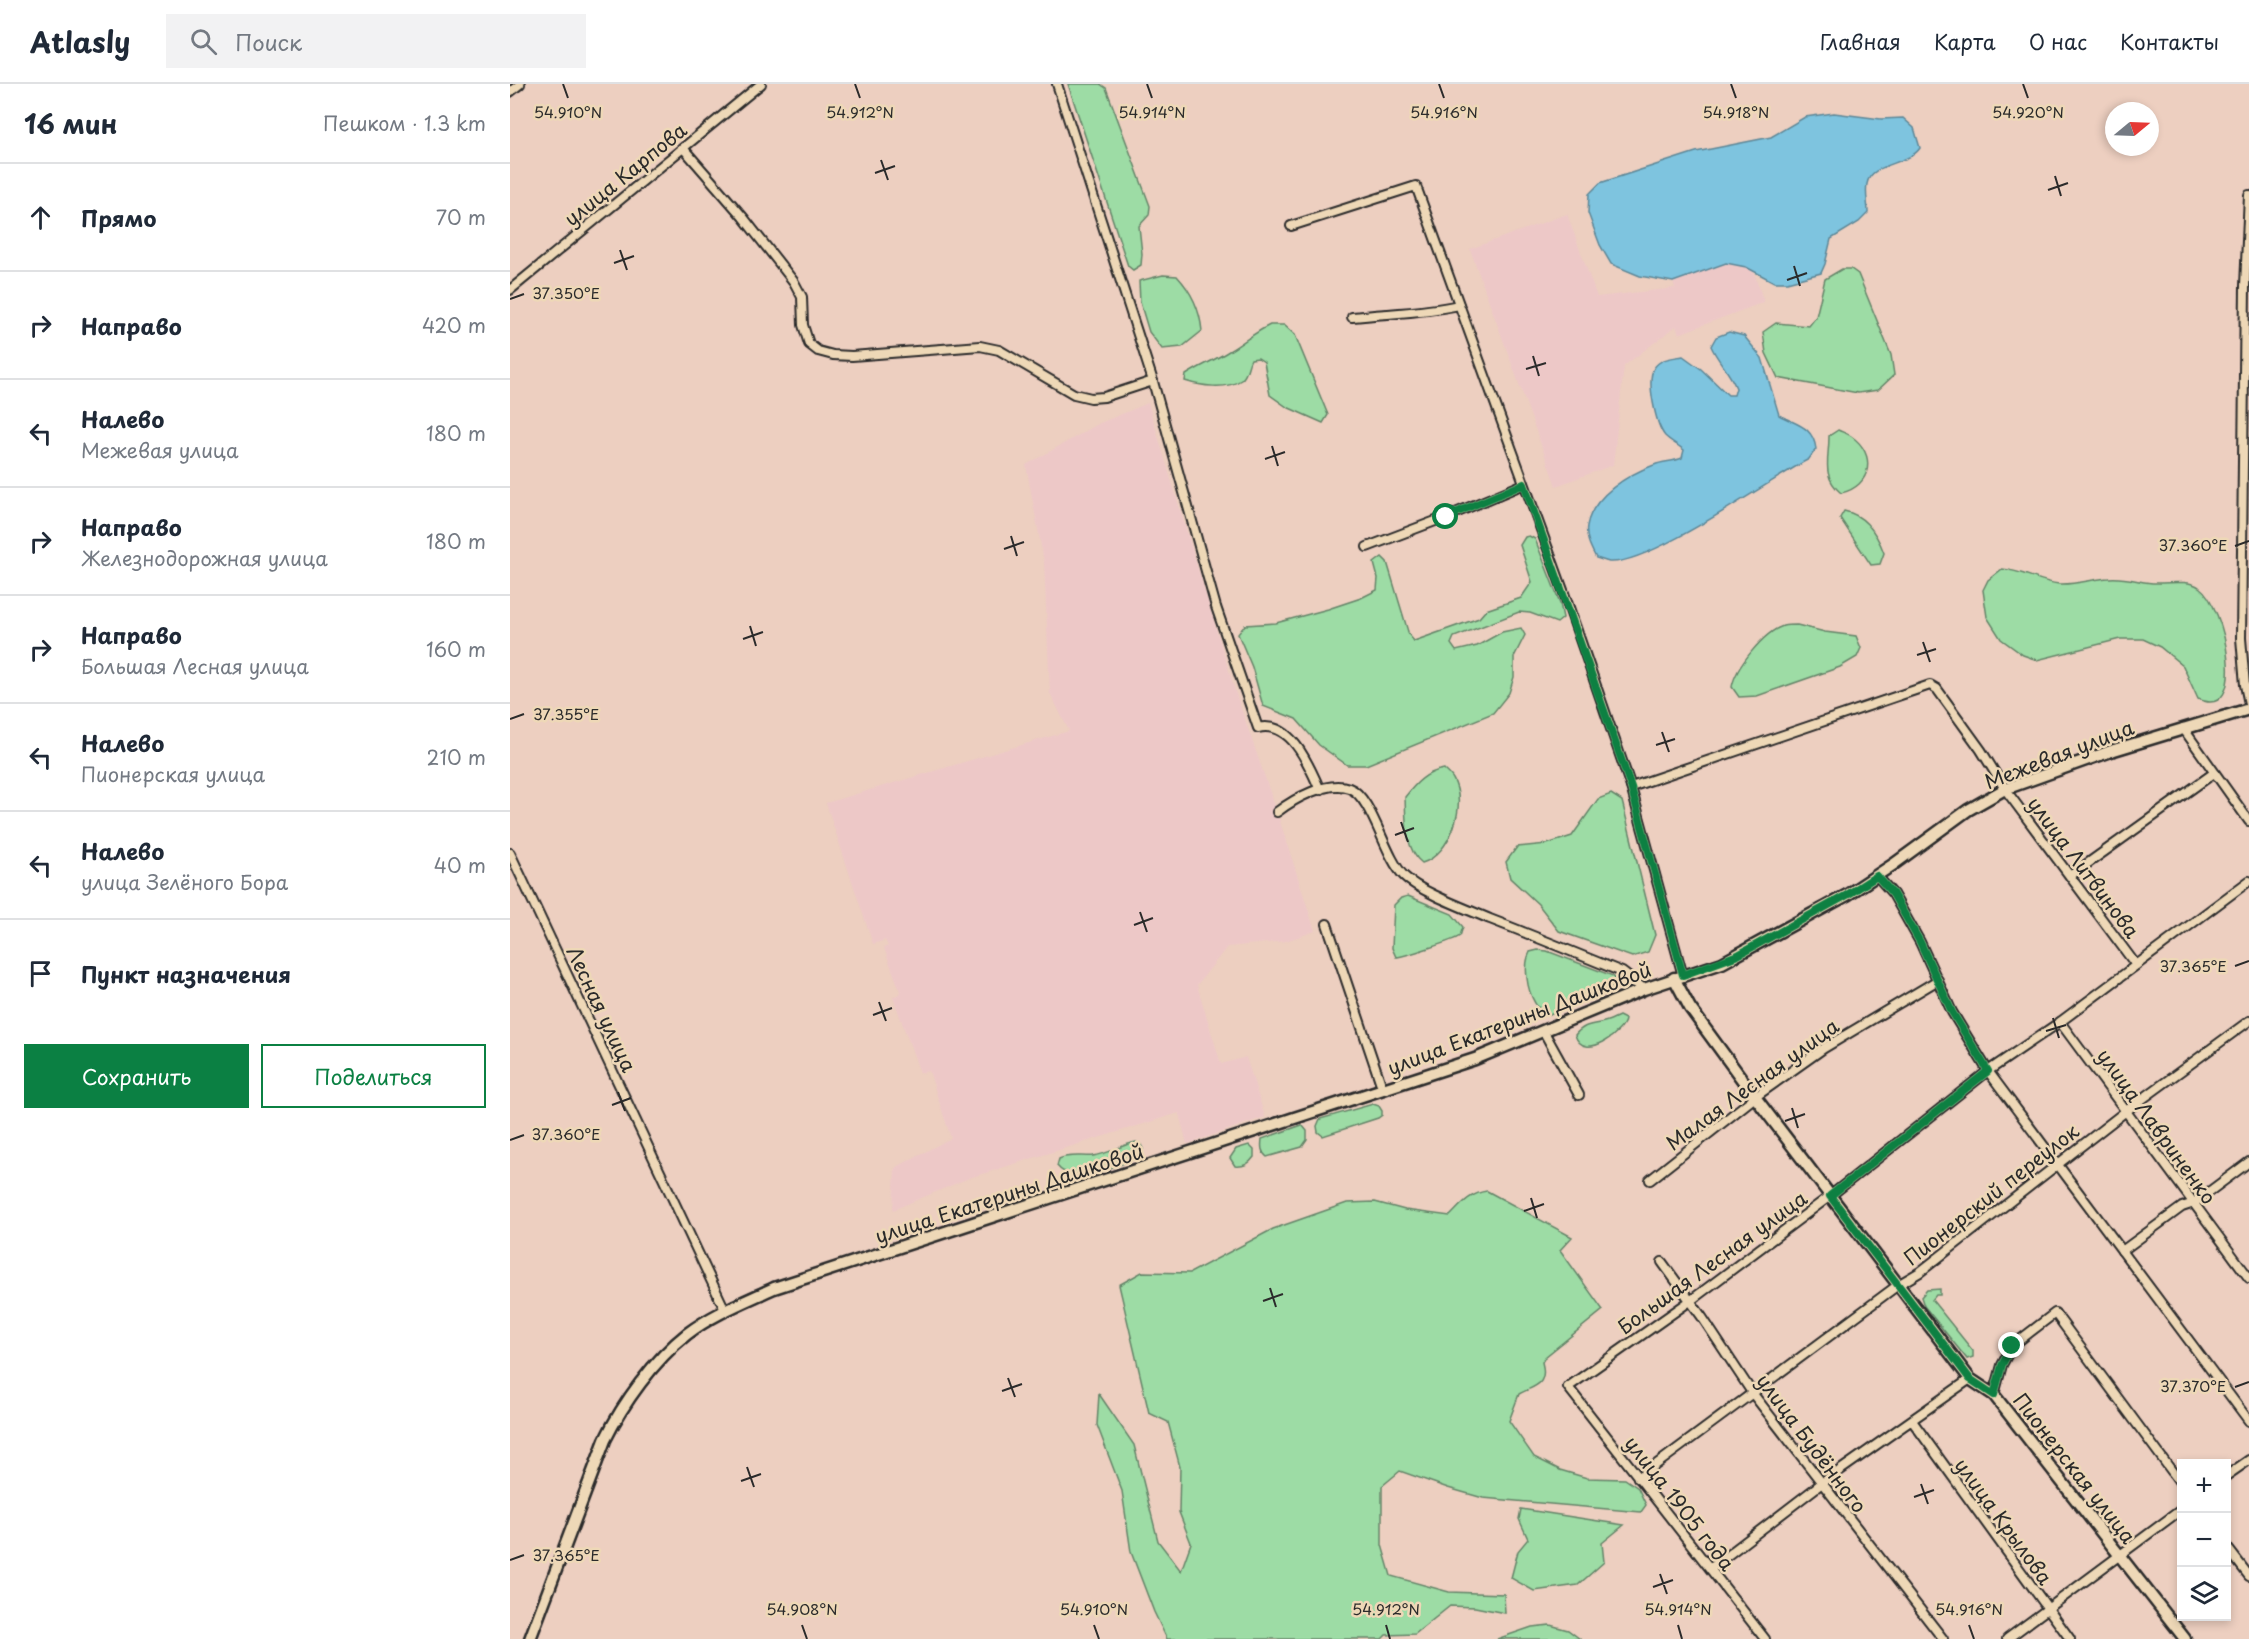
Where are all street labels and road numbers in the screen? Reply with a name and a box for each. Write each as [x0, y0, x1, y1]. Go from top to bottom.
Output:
street label: улица Карпова [557, 115, 693, 233]
street label: Межевая улица [1980, 712, 2138, 796]
street label: улица Литвинова [2021, 790, 2148, 944]
street label: Лесная улица [560, 941, 644, 1077]
street label: улица Екатерины Дашковой [1383, 954, 1655, 1082]
street label: Малая Лесная улица [1659, 1011, 1845, 1157]
street label: улица Лавриненко [2090, 1042, 2224, 1210]
street label: Пионерский переулок [1897, 1116, 2085, 1272]
street label: улица Екатерины Дашковой [871, 1135, 1147, 1251]
street label: Большая Лесная улица [1611, 1183, 1813, 1341]
street label: улица Будённого [1750, 1367, 1874, 1519]
street label: Пионерская улица [2007, 1386, 2144, 1550]
street label: улица 1905 года [1618, 1429, 1743, 1577]
street label: улица Крылова [1948, 1451, 2061, 1591]

